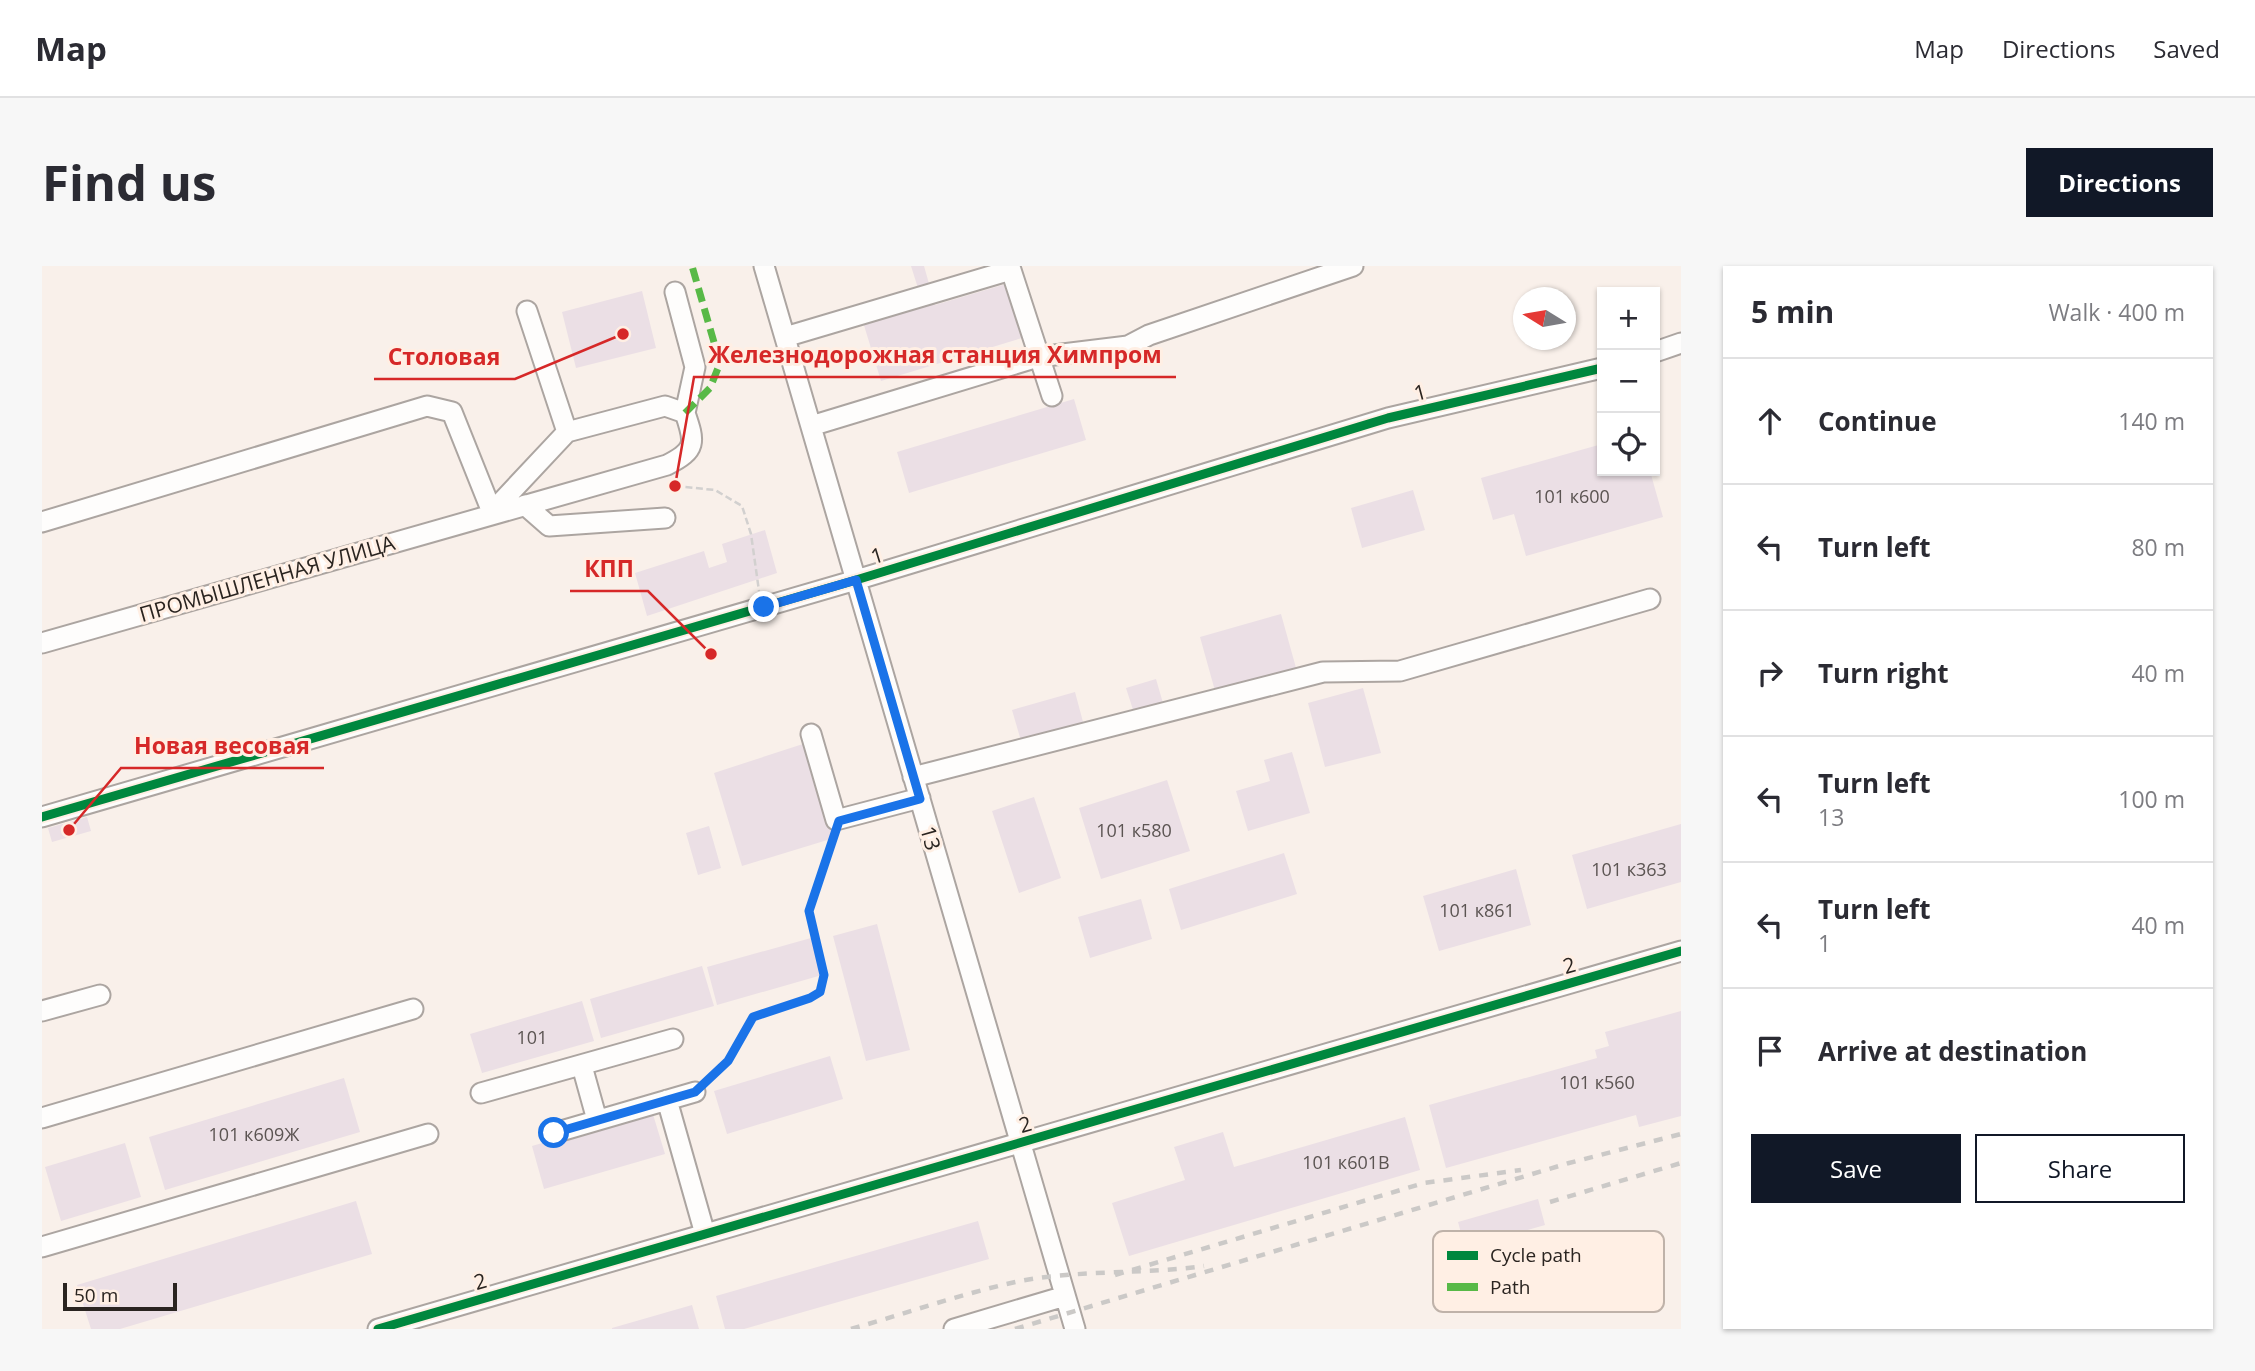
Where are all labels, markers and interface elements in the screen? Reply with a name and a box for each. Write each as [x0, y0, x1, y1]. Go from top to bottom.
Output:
text: Map [35, 26, 107, 71]
text: Map [1914, 32, 1964, 65]
text: Directions [2002, 32, 2115, 65]
text: Saved [2153, 32, 2220, 65]
button: Directions [2026, 148, 2213, 217]
text: Find us [42, 149, 216, 215]
north arrow [1513, 287, 1576, 350]
map controls [1597, 287, 1660, 476]
button: + [1597, 287, 1660, 350]
text: 5 min [1751, 291, 1834, 332]
text: Walk · 400 m [2048, 296, 2185, 328]
callout: Железнодорожная станция Химпром [694, 333, 1176, 377]
callout: Столовая [374, 335, 515, 379]
text: Железнодорожная станция Химпром [708, 338, 1162, 370]
text: Столовая [388, 340, 500, 372]
button: − [1597, 350, 1660, 413]
street label: 1 [1411, 377, 1429, 407]
icon: ahead [1751, 402, 1789, 440]
text: Continue [1818, 403, 1937, 439]
text: 140 m [2118, 405, 2185, 437]
button: locate [1597, 413, 1660, 476]
house number: 101 к600 [1534, 484, 1610, 508]
street label: ПРОМЫШЛЕННАЯ УЛИЦА [136, 528, 399, 628]
icon: left [1751, 528, 1789, 566]
text: Turn left [1818, 529, 1930, 565]
text: 80 m [2131, 531, 2185, 563]
street label: 1 [867, 540, 887, 570]
callout: КПП [570, 547, 648, 591]
text: КПП [584, 552, 634, 584]
route end [748, 591, 779, 622]
icon: right [1751, 654, 1789, 692]
text: Turn right [1818, 655, 1949, 691]
text: 40 m [2131, 657, 2185, 689]
callout: Новая весовая [121, 724, 324, 768]
text: Новая весовая [134, 729, 310, 761]
text: Turn left [1818, 765, 1930, 801]
icon: left [1751, 780, 1789, 818]
text: 100 m [2118, 783, 2185, 815]
text: 13 [1818, 801, 1844, 833]
house number: 101 к580 [1096, 818, 1172, 842]
street label: 13 [914, 823, 948, 853]
house number: 101 к363 [1591, 857, 1667, 881]
text: Turn left [1818, 891, 1930, 927]
house number: 101 к861 [1439, 898, 1515, 922]
icon: left [1751, 906, 1789, 944]
text: 40 m [2131, 909, 2185, 941]
text: 1 [1818, 927, 1831, 959]
street label: 2 [1559, 950, 1579, 980]
house number: 101 [517, 1025, 547, 1049]
icon: arrive [1751, 1032, 1789, 1070]
text: Arrive at destination [1818, 1033, 2087, 1069]
house number: 101 к560 [1559, 1070, 1635, 1094]
street label: 2 [1015, 1109, 1035, 1139]
route start [538, 1117, 569, 1148]
house number: 101 к609Ж [209, 1122, 300, 1146]
button: Save [1751, 1134, 1961, 1203]
button: Share [1975, 1134, 2185, 1203]
house number: 101 к601В [1302, 1150, 1390, 1174]
legend [1433, 1231, 1664, 1312]
text: Cycle path [1490, 1242, 1582, 1268]
street label: 2 [470, 1266, 490, 1296]
text: Path [1490, 1274, 1530, 1300]
scale bar [63, 1280, 177, 1312]
text: 50 m [74, 1282, 118, 1308]

